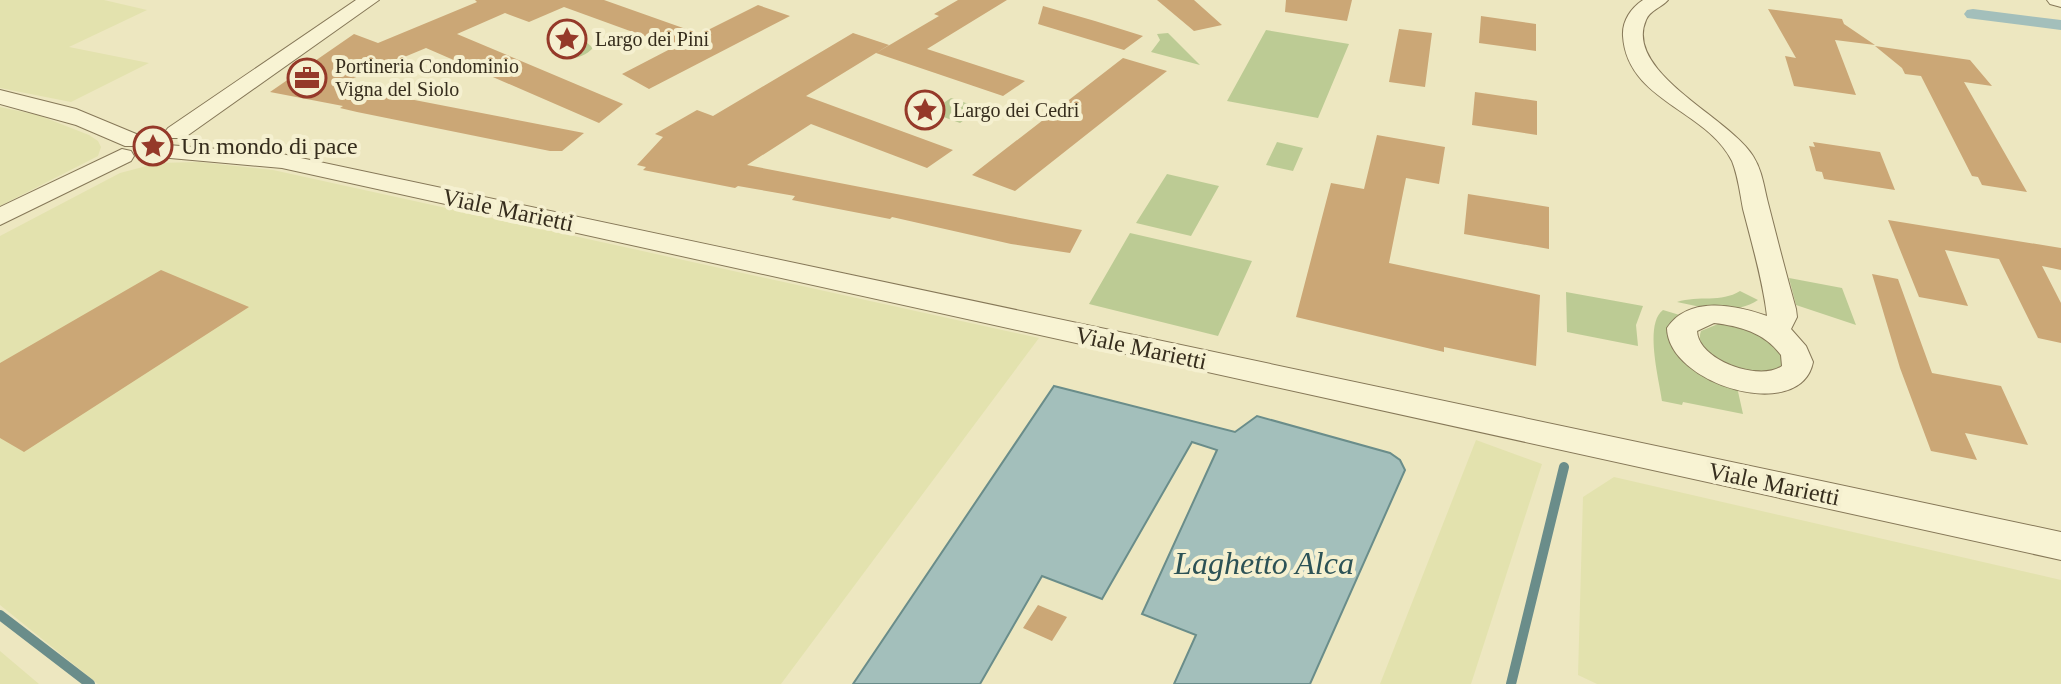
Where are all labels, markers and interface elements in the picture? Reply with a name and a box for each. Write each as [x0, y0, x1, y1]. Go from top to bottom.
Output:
place icon: Largo dei Pini [546, 18, 588, 60]
place label: Largo dei Pini [595, 28, 710, 51]
place label: Portineria Condominio Vigna del Siolo [335, 55, 519, 101]
office icon: Portineria Condominio Vigna del Siolo [286, 57, 328, 99]
place icon: Largo dei Cedri [904, 89, 946, 131]
place label: Largo dei Cedri [953, 99, 1080, 122]
place icon: Un mondo di pace [132, 125, 174, 167]
place label: Un mondo di pace [181, 133, 358, 159]
street label: Viale Marietti [440, 183, 576, 237]
street label: Viale Marietti [1073, 321, 1209, 375]
street label: Viale Marietti [1706, 457, 1842, 511]
water label: Laghetto Alca [1173, 545, 1354, 581]

